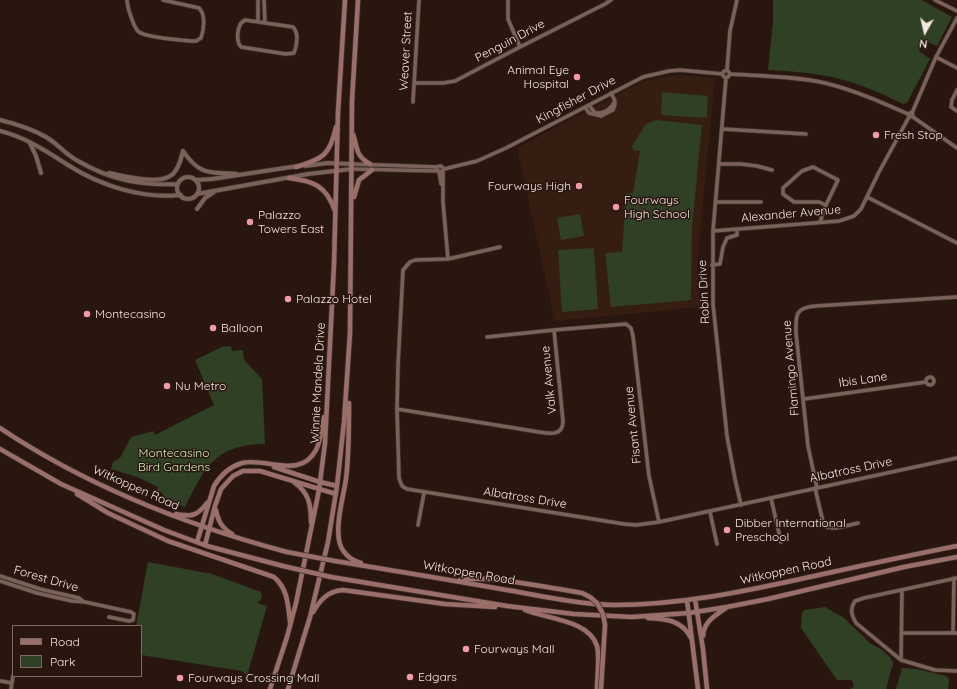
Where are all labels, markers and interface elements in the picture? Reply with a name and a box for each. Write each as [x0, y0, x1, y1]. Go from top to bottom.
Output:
street label: Weaver Street [397, 11, 415, 91]
north arrow [905, 12, 945, 52]
street label: Penguin Drive [473, 17, 547, 65]
text: N [918, 36, 928, 51]
place label: Animal Eye Hospital [507, 63, 569, 91]
marker: Animal Eye Hospital [572, 72, 582, 82]
street label: Kingfisher Drive [534, 73, 618, 127]
place label: Fresh Stop [884, 128, 943, 142]
marker: Fresh Stop [871, 130, 881, 140]
place label: Fourways High [488, 179, 571, 193]
marker: Fourways High [574, 181, 584, 191]
place label: Fourways High School [624, 193, 690, 221]
marker: Fourways High School [611, 202, 621, 212]
street label: Alexander Avenue [741, 202, 841, 226]
place label: Palazzo Towers East [258, 208, 324, 236]
marker: Palazzo Towers East [245, 217, 255, 227]
street label: Robin Drive [695, 260, 713, 324]
place label: Palazzo Hotel [296, 292, 372, 306]
marker: Palazzo Hotel [283, 294, 293, 304]
place label: Montecasino [95, 307, 166, 321]
marker: Montecasino [82, 309, 92, 319]
street label: Flamingo Avenue [780, 320, 802, 416]
place label: Balloon [221, 321, 263, 335]
street label: Winnie Mandela Drive [308, 322, 328, 444]
marker: Balloon [208, 323, 218, 333]
street label: Valk Avenue [538, 345, 560, 415]
street label: Ibis Lane [838, 369, 888, 391]
place label: Nu Metro [175, 379, 226, 393]
marker: Nu Metro [162, 381, 172, 391]
street label: Fisant Avenue [622, 386, 644, 464]
park label: Montecasino Bird Gardens [138, 446, 210, 474]
street label: Albatross Drive [808, 454, 894, 486]
street label: Witkoppen Road [91, 463, 181, 513]
street label: Albatross Drive [482, 484, 568, 512]
place label: Dibber International Preschool [735, 516, 846, 544]
marker: Dibber International Preschool [722, 525, 732, 535]
street label: Witkoppen Road [739, 554, 833, 588]
street label: Witkoppen Road [422, 558, 516, 588]
street label: Forest Drive [12, 563, 80, 595]
legend [12, 625, 142, 677]
text: Road [50, 634, 80, 649]
place label: Fourways Mall [474, 642, 555, 656]
marker: Fourways Mall [461, 644, 471, 654]
text: Park [50, 654, 75, 669]
place label: Edgars [418, 670, 457, 684]
place label: Fourways Crossing Mall [188, 671, 320, 685]
marker: Edgars [405, 672, 415, 682]
marker: Fourways Crossing Mall [175, 673, 185, 683]

